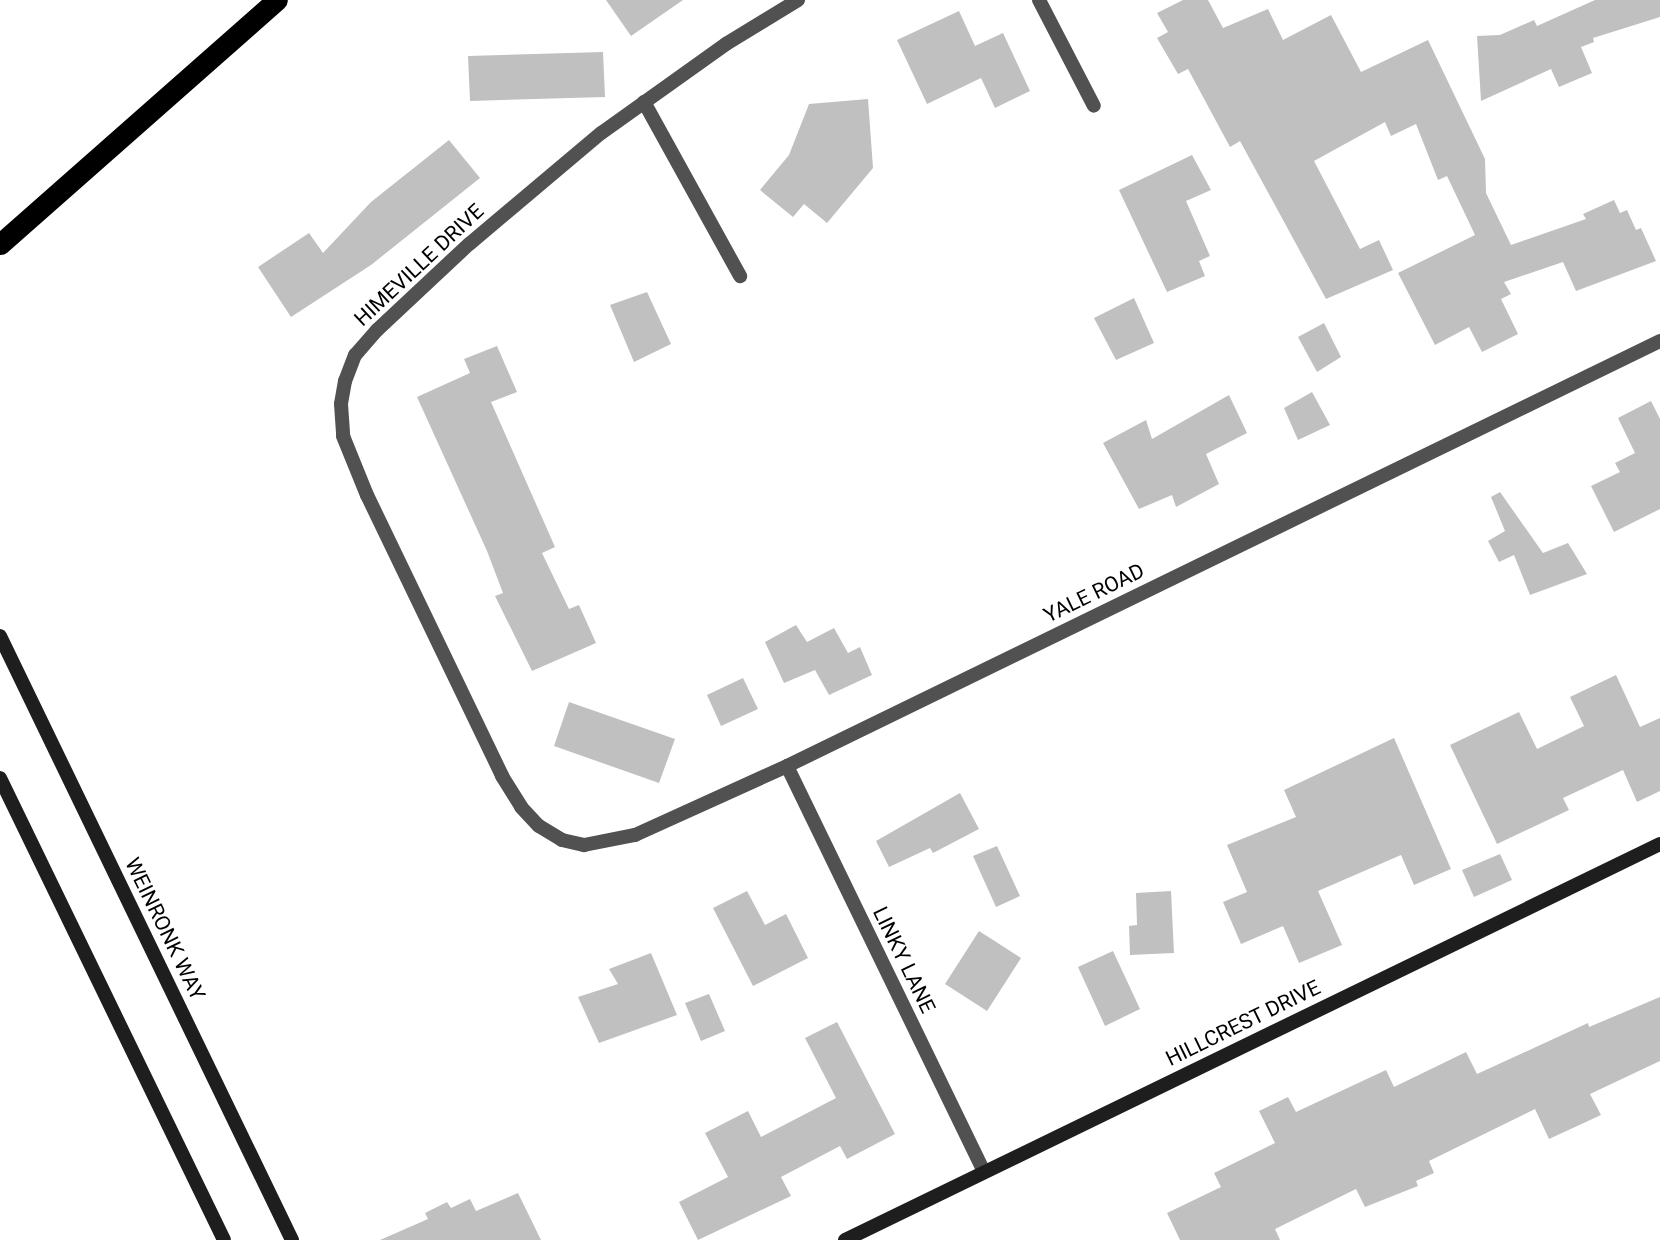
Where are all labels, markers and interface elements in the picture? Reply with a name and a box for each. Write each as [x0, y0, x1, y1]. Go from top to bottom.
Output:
street label: HIMEVILLE DRIVE [349, 199, 489, 331]
street label: YALE ROAD [1040, 558, 1148, 628]
street label: WEINRONK WAY [120, 854, 210, 1004]
street label: LINKY LANE [867, 903, 941, 1017]
street label: HILLCREST DRIVE [1161, 975, 1325, 1071]

